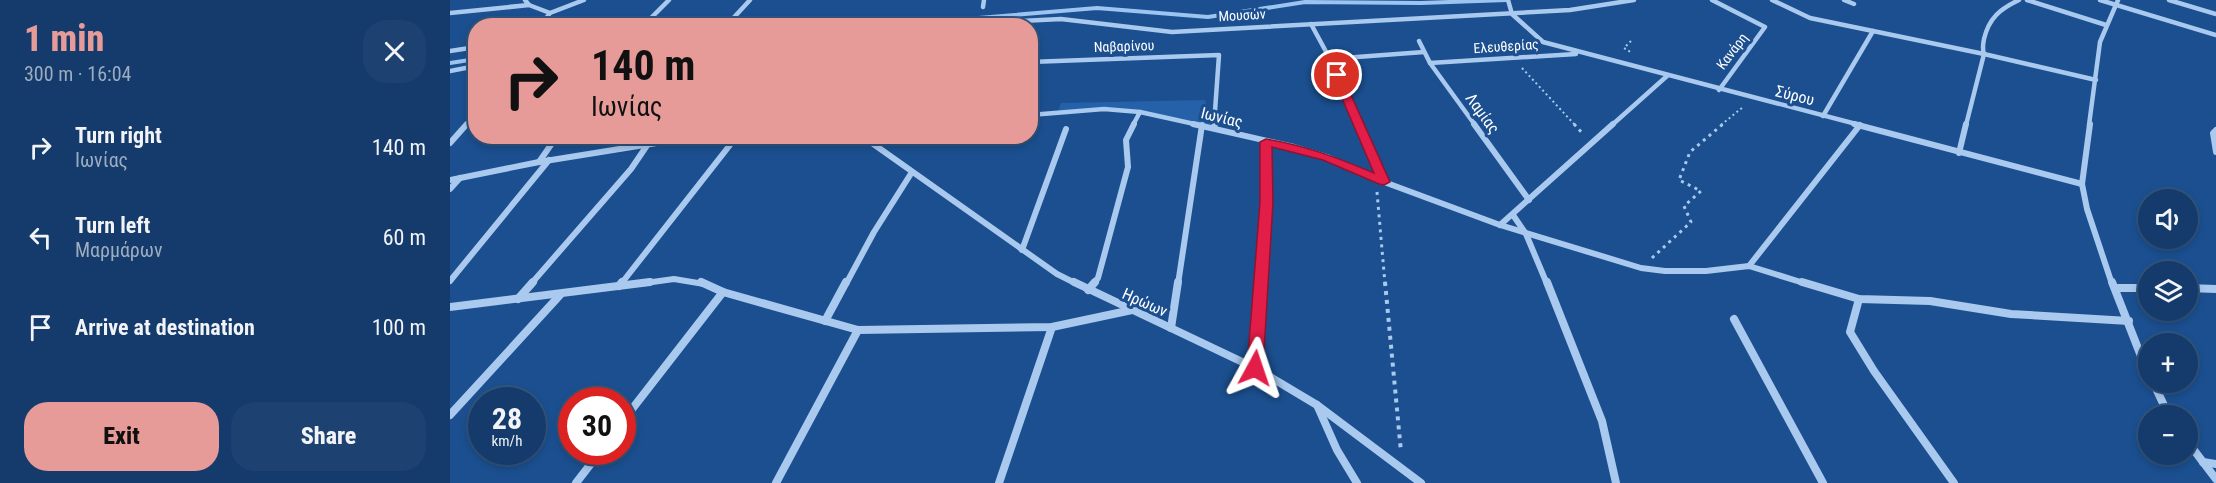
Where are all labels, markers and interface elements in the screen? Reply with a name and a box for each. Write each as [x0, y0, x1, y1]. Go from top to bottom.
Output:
street label: Μουσών [1218, 6, 1266, 24]
text: 1 min [24, 18, 104, 60]
button: close [363, 20, 426, 83]
street label: Κανάρη [1713, 30, 1751, 72]
street label: Ελευθερίας [1473, 36, 1539, 56]
street label: Ναβαρίνου [1093, 37, 1155, 55]
text: 140 m [591, 41, 696, 90]
icon: right [492, 42, 570, 120]
pin [1311, 49, 1362, 100]
icon: arrive [1320, 58, 1353, 91]
text: 300 m · 16:04 [24, 62, 131, 86]
street label: Σύρου [1773, 81, 1816, 109]
street label: Λαμίας [1462, 89, 1504, 137]
text: Ιωνίας [591, 91, 663, 123]
street label: Ιωνίας [1199, 103, 1245, 132]
text: Turn right [75, 123, 162, 148]
icon: right [24, 131, 57, 164]
text: 140 m [372, 135, 426, 160]
text: Ιωνίας [75, 148, 128, 172]
map controls [2138, 189, 2198, 465]
button: sound [2138, 189, 2198, 249]
text: Turn left [75, 213, 150, 238]
icon: left [24, 221, 57, 254]
text: 60 m [383, 225, 426, 250]
text: Μαρμάρων [75, 238, 163, 262]
button: layers [2138, 261, 2198, 321]
street label: Ηρώων [1119, 284, 1170, 321]
icon: arrive [24, 311, 57, 344]
text: Arrive at destination [75, 315, 255, 340]
text: 100 m [372, 315, 426, 340]
button: + [2138, 333, 2198, 393]
position arrow [1223, 336, 1287, 400]
speed limit sign: 30 [558, 387, 636, 465]
text: 28 [492, 401, 522, 436]
button: Exit [24, 402, 219, 471]
button: Share [231, 402, 426, 471]
button: − [2138, 405, 2198, 465]
text: km/h [492, 432, 522, 450]

